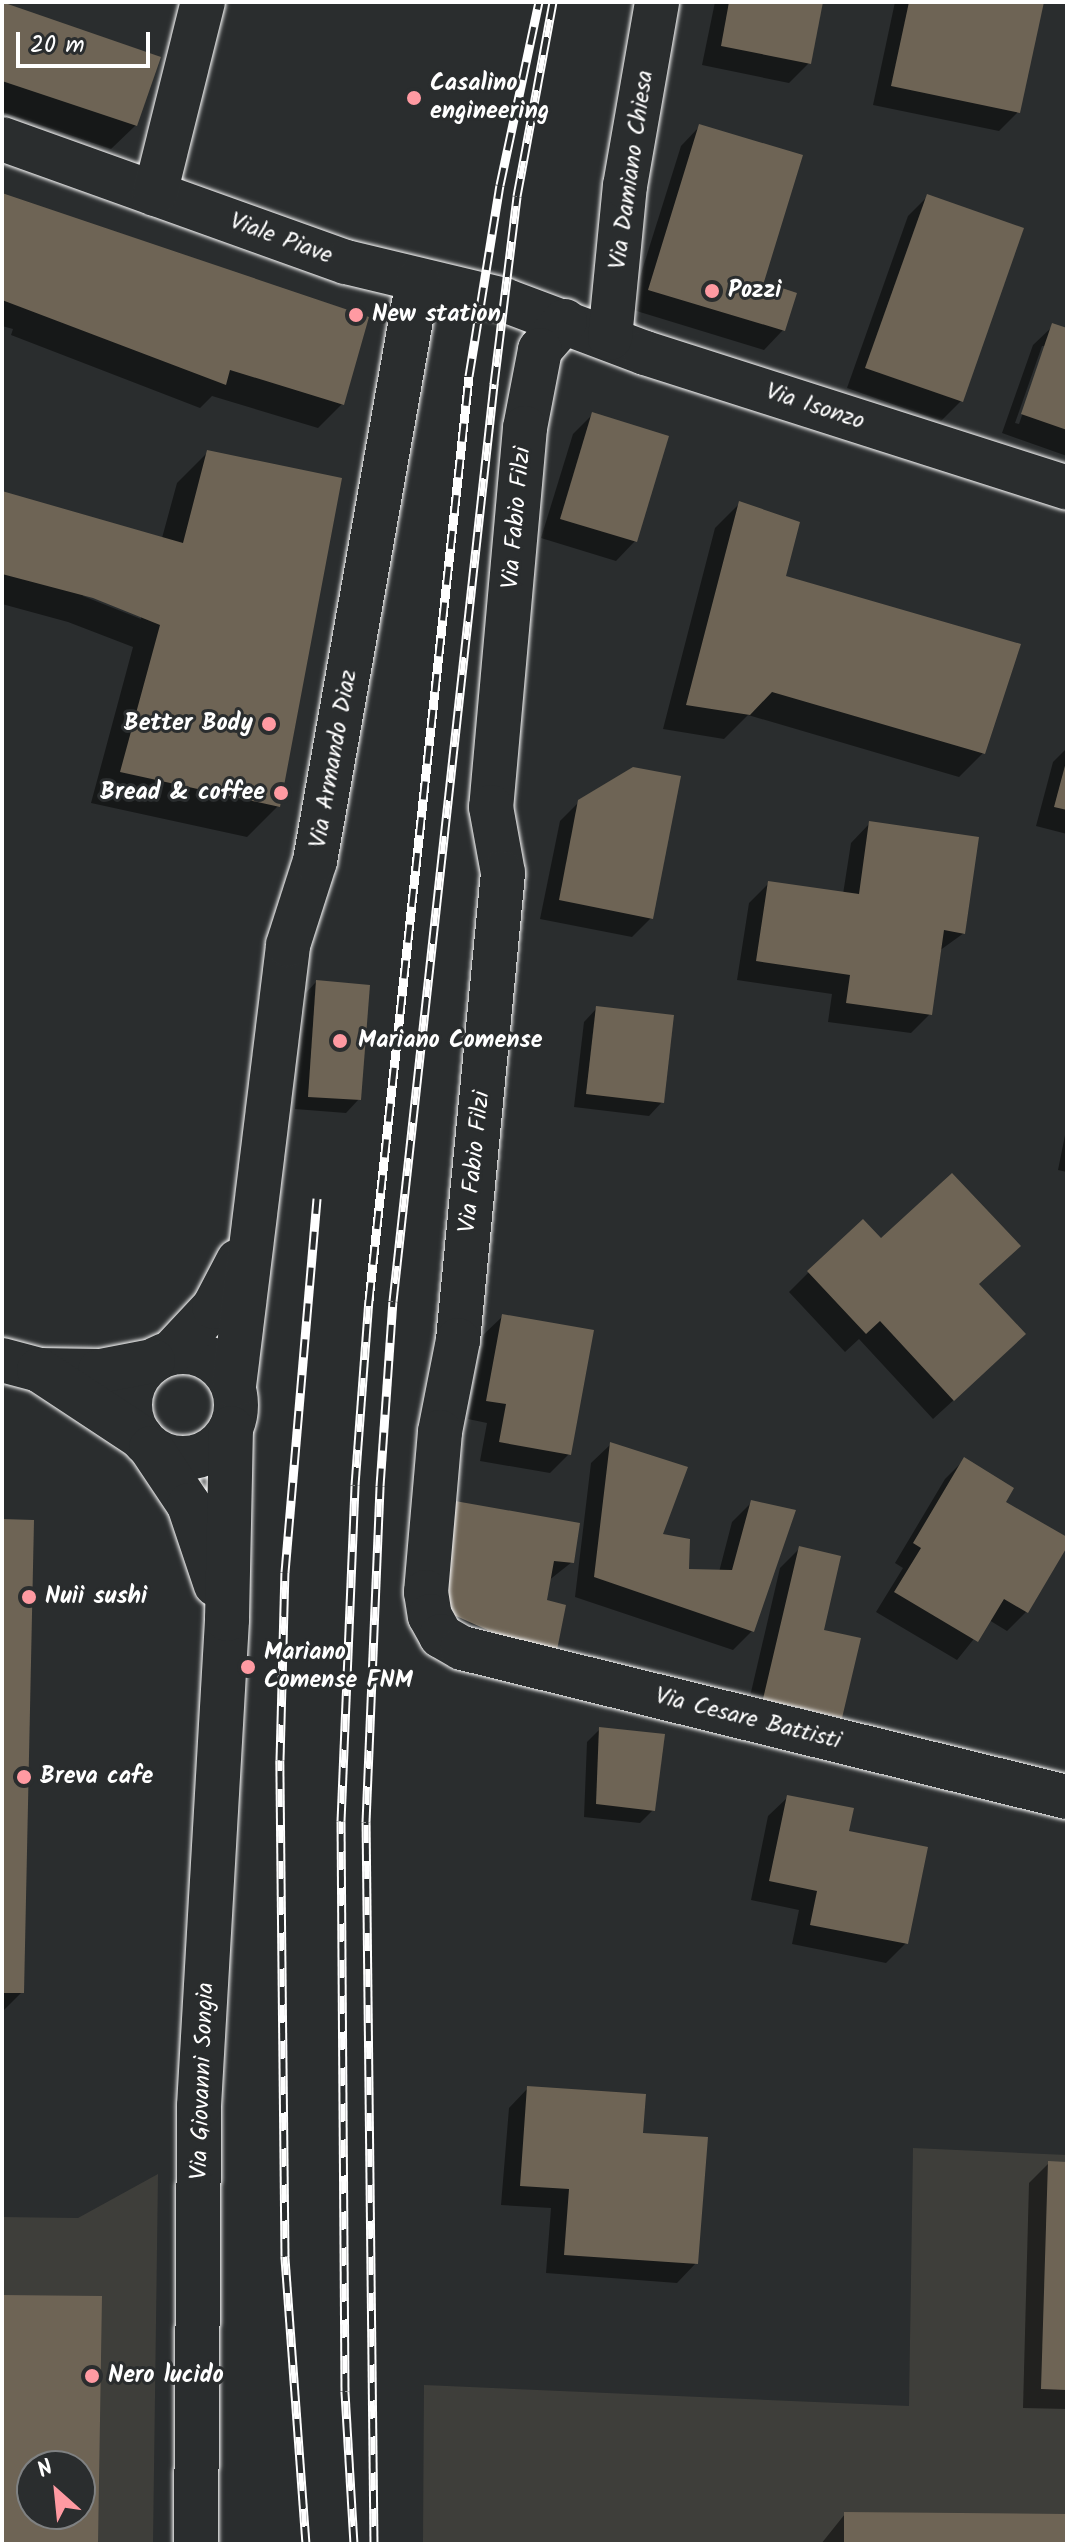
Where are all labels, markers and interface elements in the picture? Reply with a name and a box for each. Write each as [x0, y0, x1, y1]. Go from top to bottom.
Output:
scale bar [20, 16, 154, 66]
text: 20 m [30, 26, 85, 65]
street label: Via Damiano Chiesa [604, 69, 660, 271]
place label: Casalino engineering [430, 70, 549, 126]
marker: Casalino engineering [405, 89, 423, 107]
street label: Viale Piave [226, 207, 336, 271]
place label: Pozzi [728, 277, 781, 305]
marker: Pozzi [703, 282, 721, 300]
place label: New station [372, 301, 501, 329]
marker: New station [347, 306, 365, 324]
street label: Via Isonzo [762, 378, 868, 436]
street label: Via Fabio Filzi [496, 446, 538, 590]
street label: Via Armando Diaz [304, 668, 364, 850]
place label: Better Body [124, 710, 253, 738]
marker: Better Body [260, 715, 278, 733]
place label: Bread & coffee [100, 779, 265, 807]
marker: Bread & coffee [272, 784, 290, 802]
place label: Mariano Comense [358, 1027, 542, 1055]
marker: Mariano Comense [329, 1030, 351, 1052]
street label: Via Fabio Filzi [453, 1090, 497, 1234]
place label: Nuii sushi [45, 1583, 147, 1611]
marker: Nuii sushi [20, 1588, 38, 1606]
place label: Mariano Comense FNM [264, 1639, 413, 1695]
marker: Mariano Comense FNM [239, 1658, 257, 1676]
street label: Via Cesare Battisti [652, 1682, 844, 1756]
place label: Breva cafe [40, 1763, 153, 1791]
marker: Breva cafe [15, 1768, 33, 1786]
street label: Via Giovanni Songia [185, 1982, 221, 2180]
place label: Nero lucido [108, 2362, 224, 2390]
marker: Nero lucido [83, 2367, 101, 2385]
north arrow [16, 2450, 96, 2530]
text: N [32, 2451, 60, 2489]

